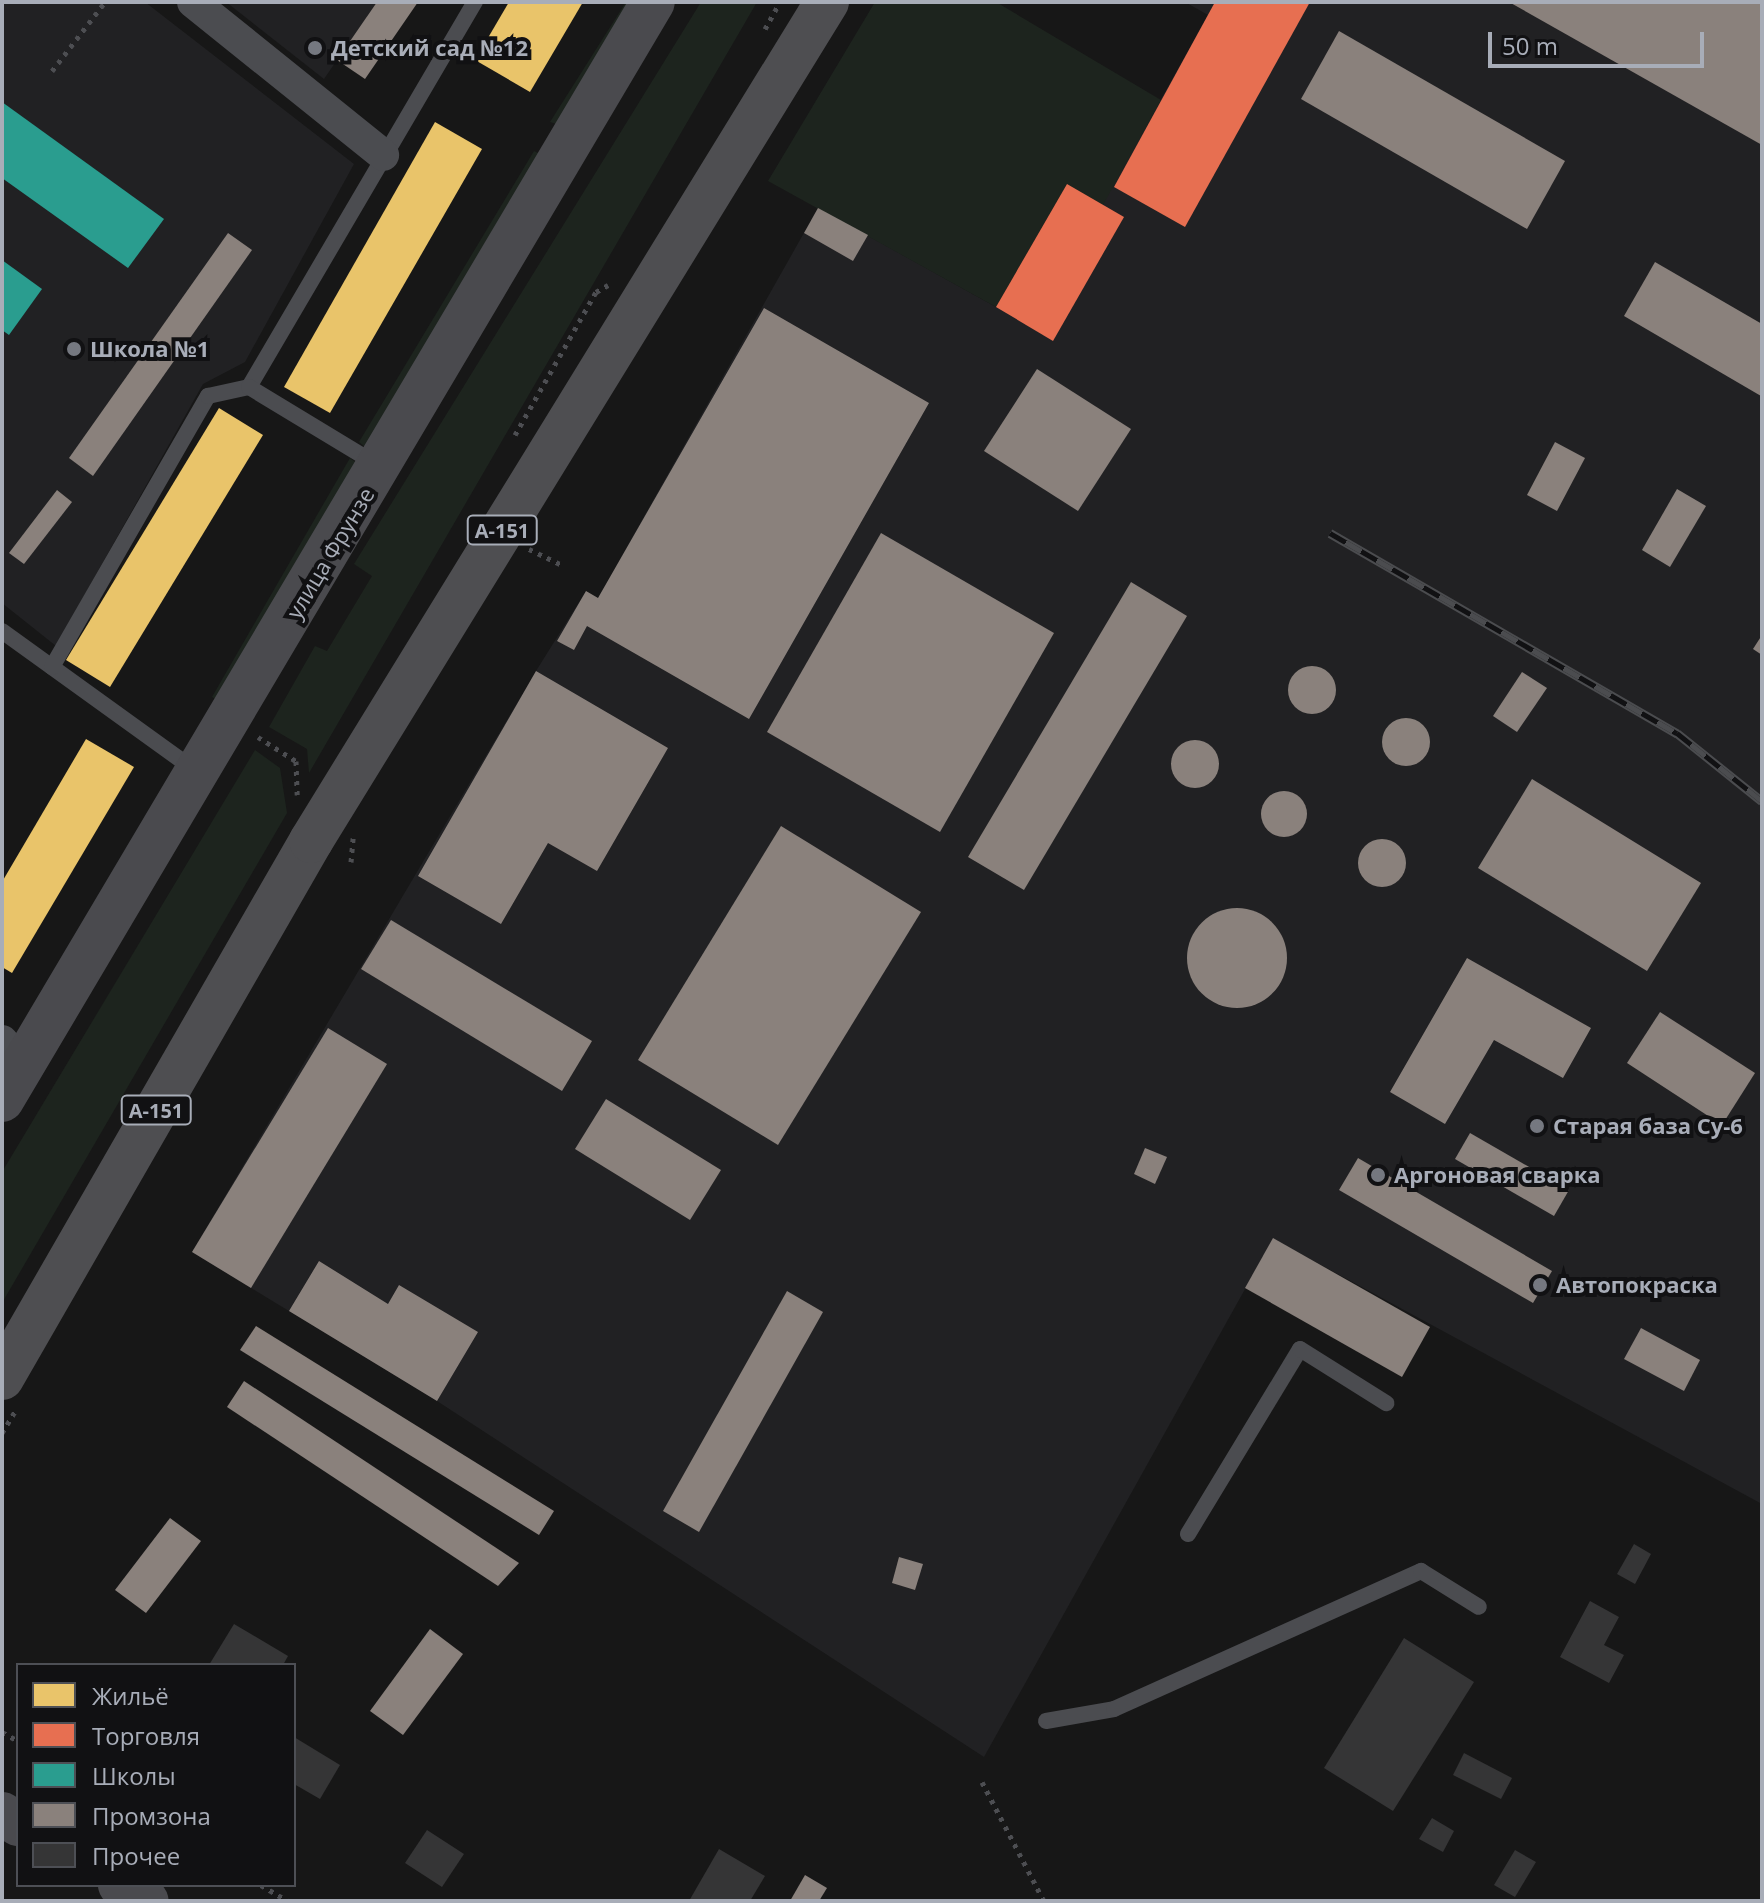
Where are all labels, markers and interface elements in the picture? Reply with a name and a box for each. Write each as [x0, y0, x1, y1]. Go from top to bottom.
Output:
scale bar [1492, 16, 1708, 66]
text: 50 m [1502, 29, 1558, 62]
place label: Детский сад №12 [331, 35, 528, 61]
marker: Детский сад №12 [306, 39, 324, 57]
place label: Школа №1 [90, 336, 209, 362]
marker: Школа №1 [65, 340, 83, 358]
street label: улица Фрунзе [281, 483, 379, 623]
road number: А-151 [466, 514, 538, 546]
road number: А-151 [120, 1094, 192, 1126]
place label: Старая база Су-6 [1553, 1113, 1743, 1139]
marker: Старая база Су-6 [1528, 1117, 1546, 1135]
place label: Аргоновая сварка [1394, 1162, 1601, 1188]
marker: Аргоновая сварка [1369, 1166, 1387, 1184]
place label: Автопокраска [1556, 1272, 1718, 1298]
marker: Автопокраска [1531, 1276, 1549, 1294]
legend [16, 1663, 296, 1887]
text: Жильё [92, 1679, 169, 1712]
text: Торговля [92, 1719, 200, 1752]
text: Школы [92, 1759, 176, 1792]
text: Промзона [92, 1799, 211, 1832]
text: Прочее [92, 1839, 180, 1872]

